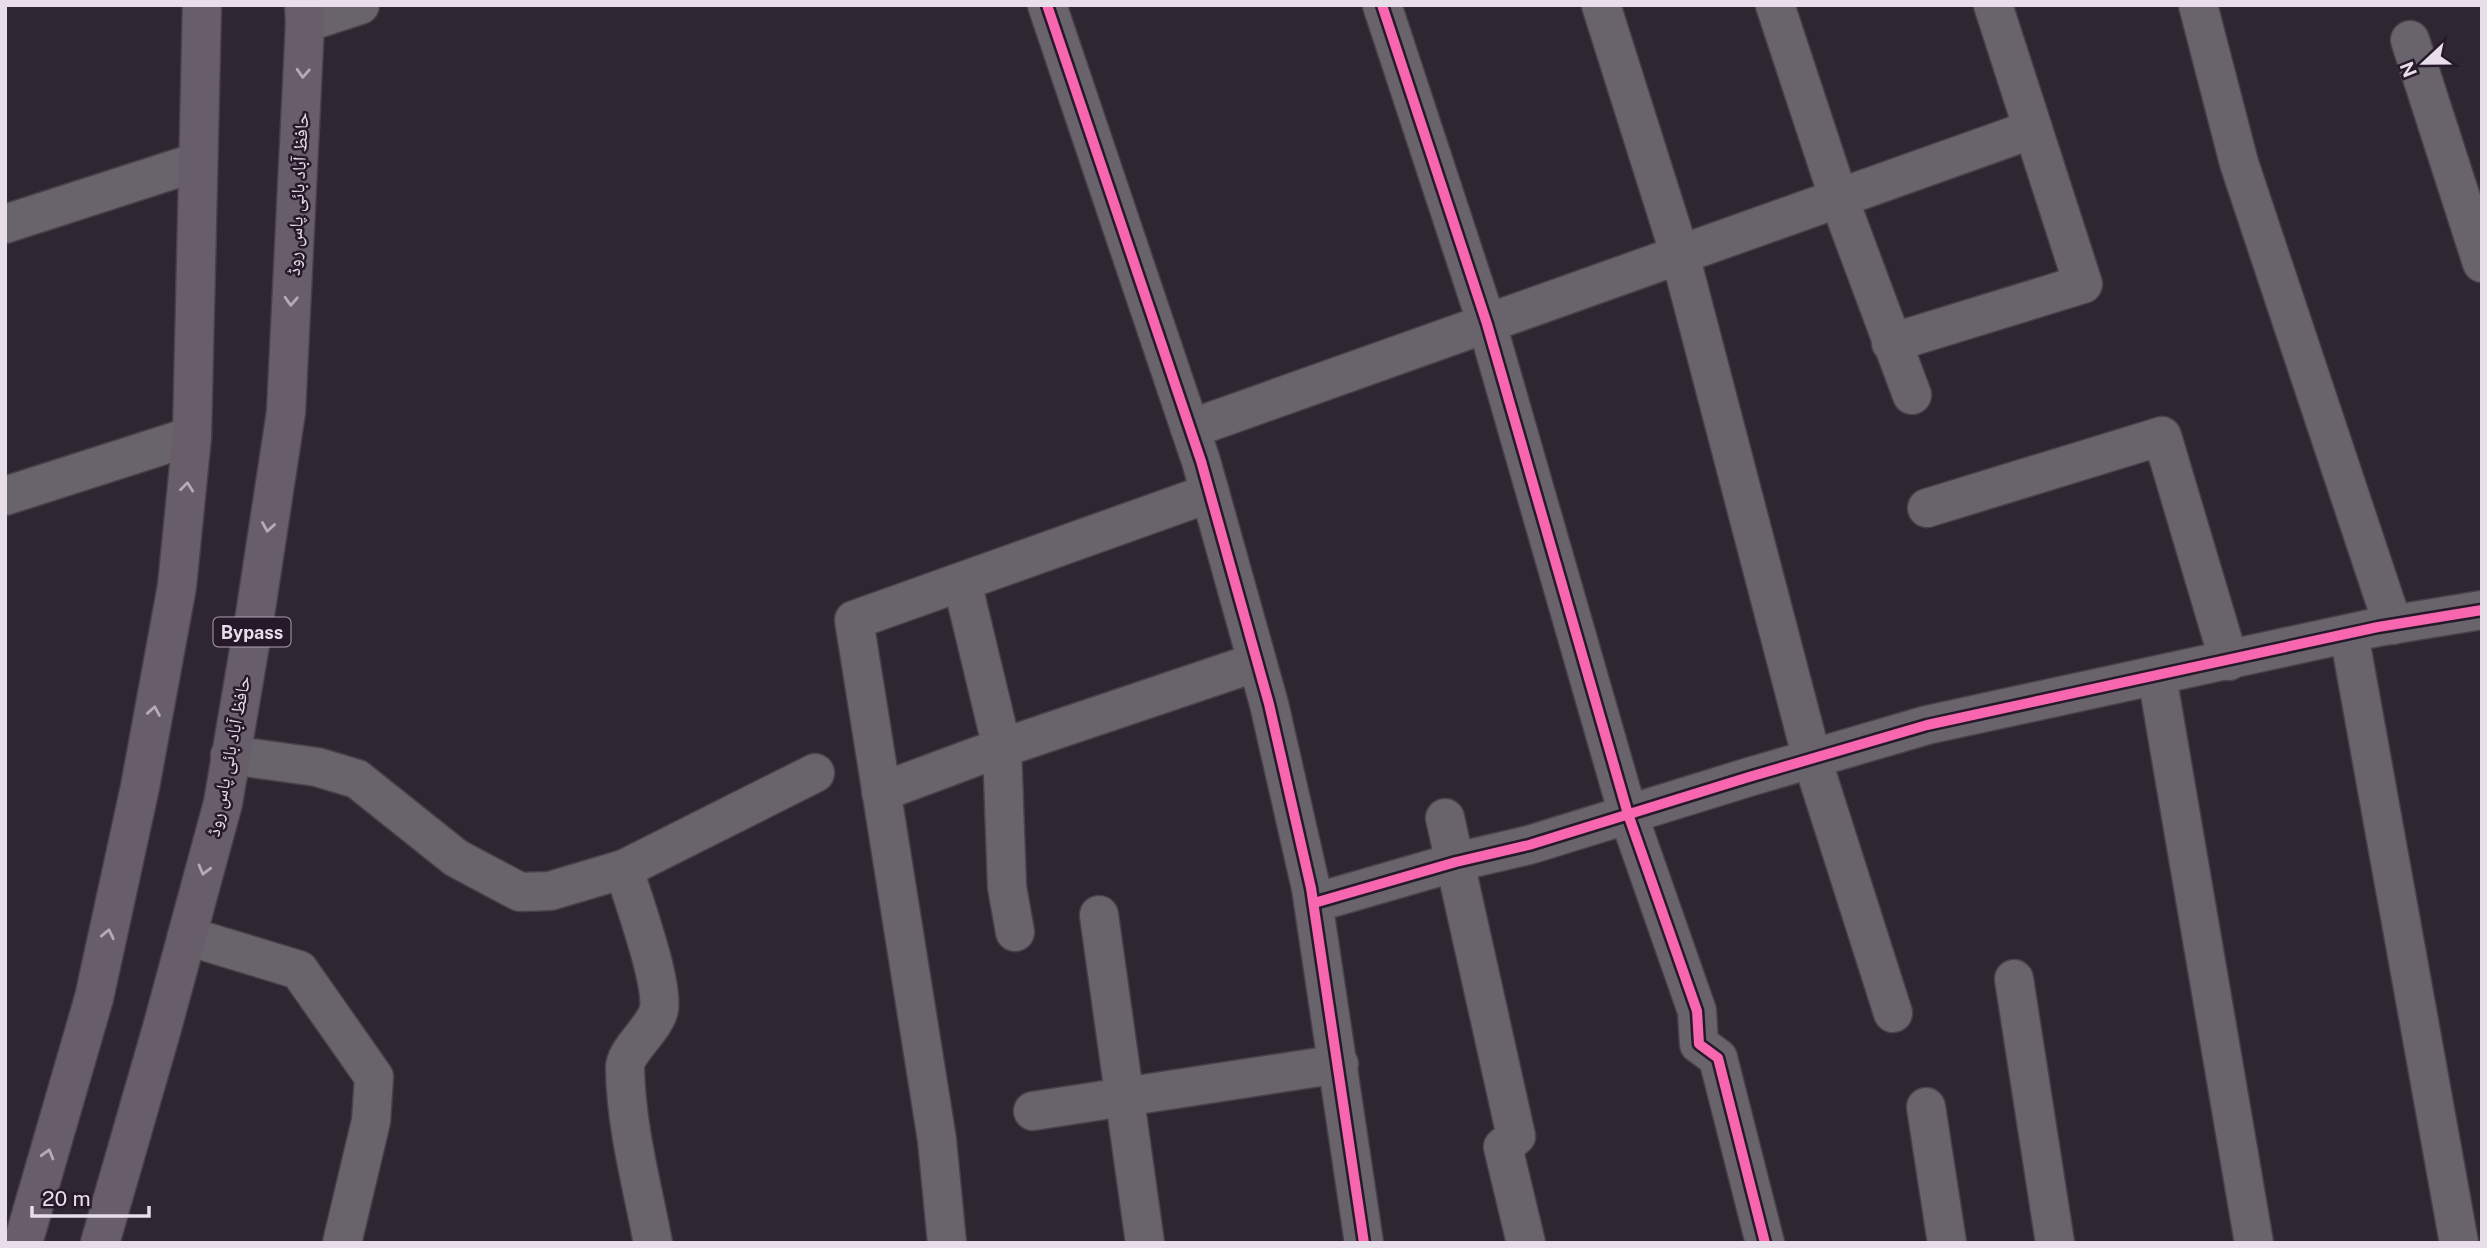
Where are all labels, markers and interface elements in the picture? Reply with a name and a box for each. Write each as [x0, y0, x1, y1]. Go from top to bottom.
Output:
north arrow [2389, 28, 2459, 98]
text: N [2395, 58, 2421, 80]
one-way arrow [295, 68, 310, 79]
street label: حافظ آباد بائی پاس روڈ [282, 112, 313, 276]
one-way arrow [284, 295, 299, 306]
one-way arrow [179, 481, 194, 492]
one-way arrow [261, 521, 276, 533]
road number: Bypass [214, 618, 290, 646]
street label: حافظ آباد بائی پاس روڈ [202, 674, 256, 839]
one-way arrow [146, 705, 161, 717]
one-way arrow [198, 864, 212, 876]
one-way arrow [100, 928, 114, 940]
one-way arrow [40, 1148, 55, 1160]
scale bar [32, 1174, 149, 1218]
text: 20 m [42, 1186, 91, 1211]

